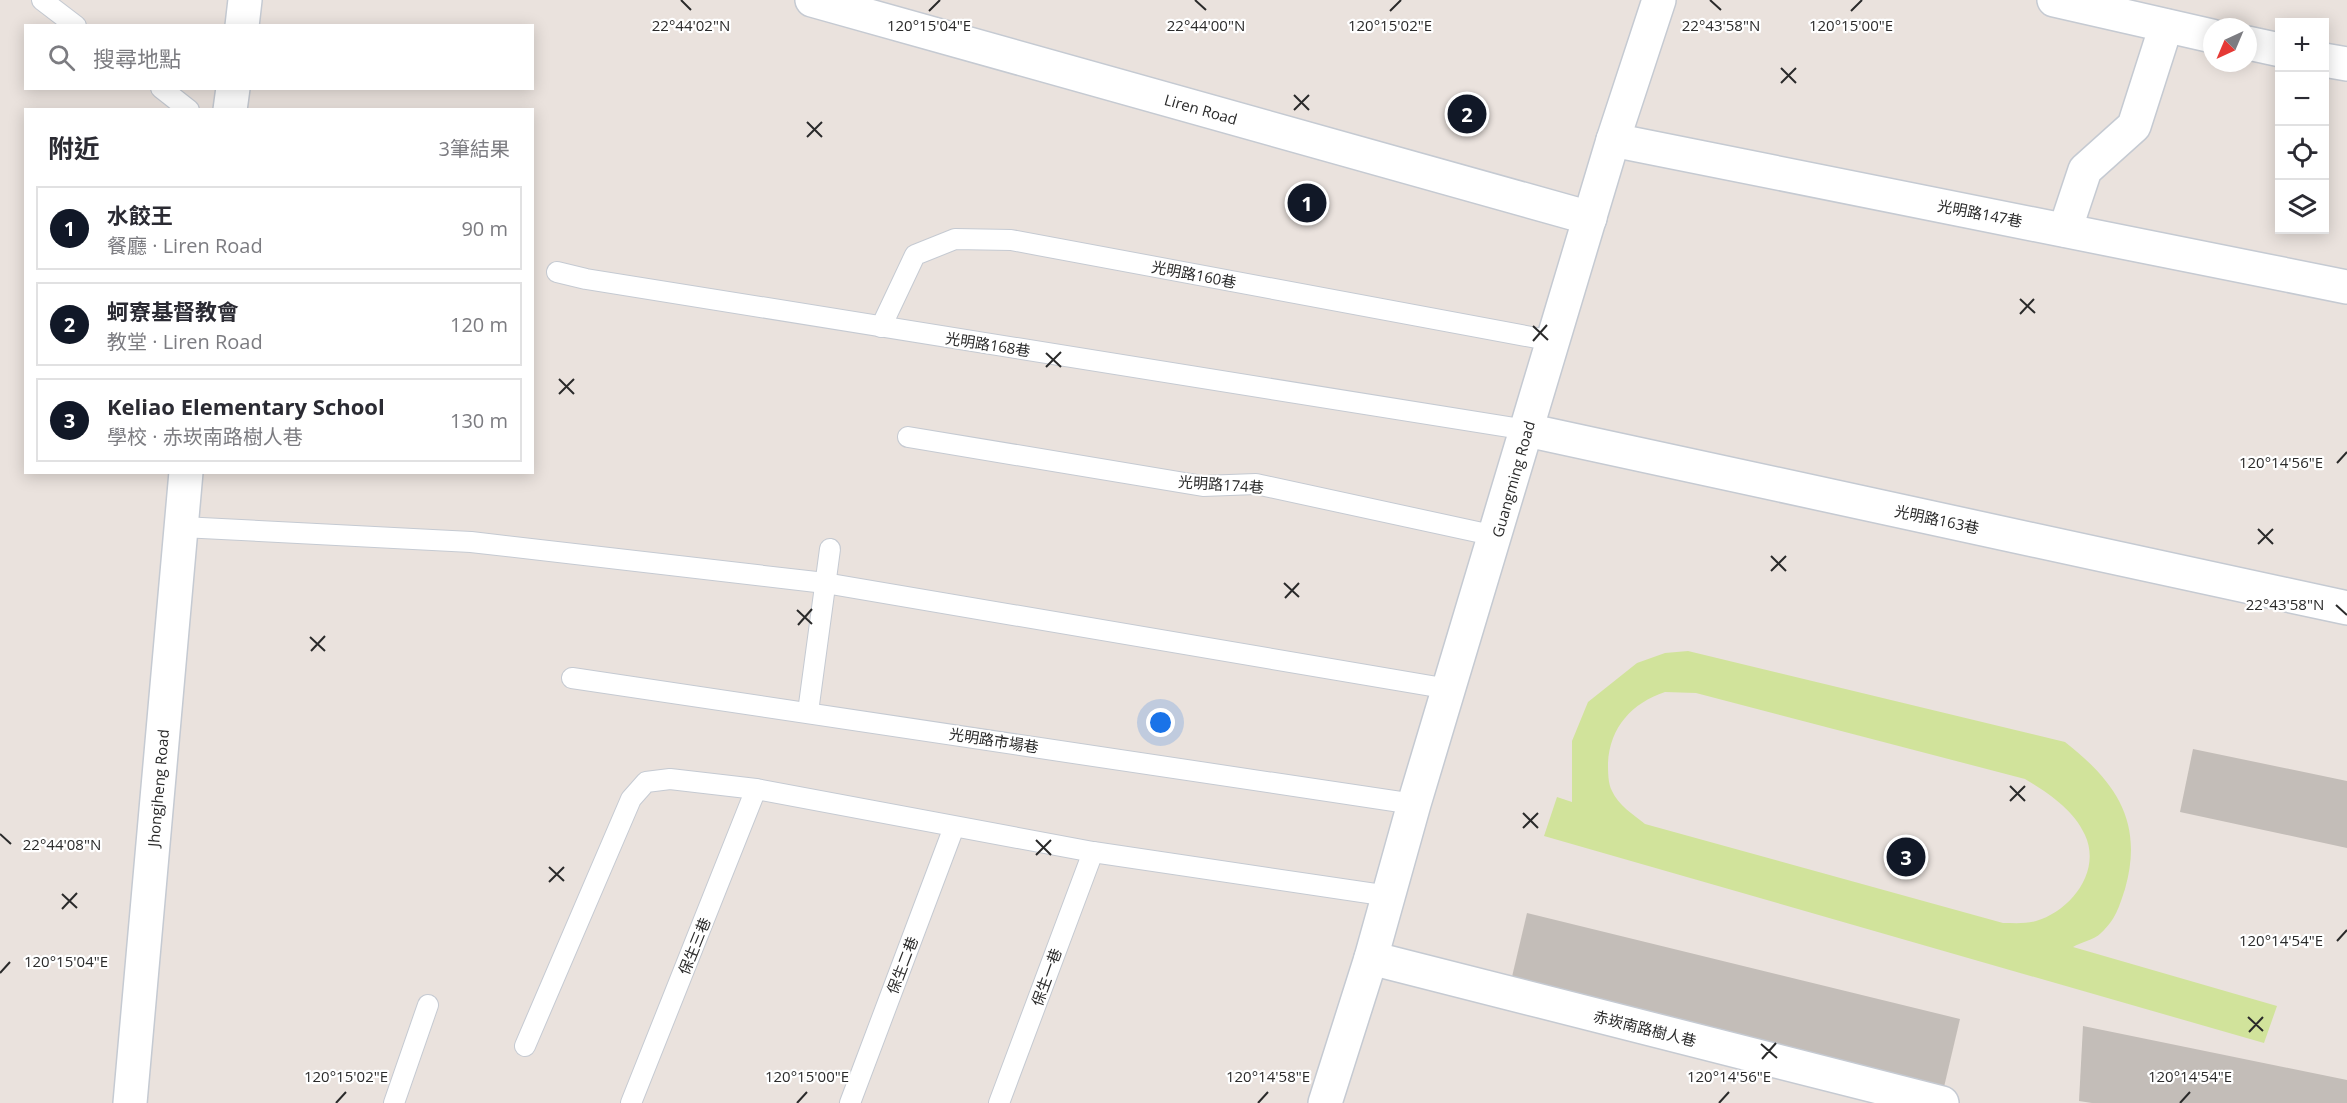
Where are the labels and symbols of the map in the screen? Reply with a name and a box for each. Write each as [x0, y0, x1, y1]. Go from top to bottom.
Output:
text: 22°44'02"N [652, 15, 730, 35]
text: 120°15'04"E [887, 15, 971, 35]
text: 22°44'00"N [1167, 15, 1245, 35]
text: 120°15'02"E [1348, 15, 1432, 35]
text: 22°43'58"N [1682, 15, 1760, 35]
text: 120°15'00"E [1809, 15, 1893, 35]
north arrow [2203, 18, 2257, 72]
street label: Liren Road [1162, 89, 1240, 129]
pin: 2 [1448, 92, 1486, 136]
pin: 1 [1288, 180, 1326, 226]
street label: 光明路147巷 [1936, 195, 2024, 231]
street label: 光明路160巷 [1150, 256, 1238, 292]
street label: 光明路168巷 [944, 327, 1032, 361]
street label: Guangming Road [1487, 418, 1539, 540]
text: 120°14'56"E [2239, 452, 2323, 472]
street label: 光明路174巷 [1178, 471, 1264, 497]
street label: 光明路163巷 [1893, 500, 1981, 538]
text: 22°43'58"N [2246, 594, 2324, 614]
your location [1146, 708, 1175, 737]
street label: 光明路市場巷 [948, 723, 1040, 757]
street label: Jhongjheng Road [143, 728, 173, 850]
text: 22°44'08"N [23, 834, 101, 854]
pin: 3 [1886, 834, 1926, 880]
street label: 保生三巷 [673, 914, 715, 978]
text: 120°14'54"E [2239, 930, 2323, 950]
street label: 保生二巷 [882, 933, 922, 997]
street label: 保生一巷 [1026, 945, 1066, 1009]
text: 120°15'04"E [24, 951, 108, 971]
street label: 赤崁南路樹人巷 [1592, 1006, 1698, 1050]
text: 120°15'02"E [304, 1066, 388, 1086]
text: 120°15'00"E [765, 1066, 849, 1086]
text: 120°14'58"E [1226, 1066, 1310, 1086]
text: 120°14'56"E [1687, 1066, 1771, 1086]
text: 120°14'54"E [2148, 1066, 2232, 1086]

